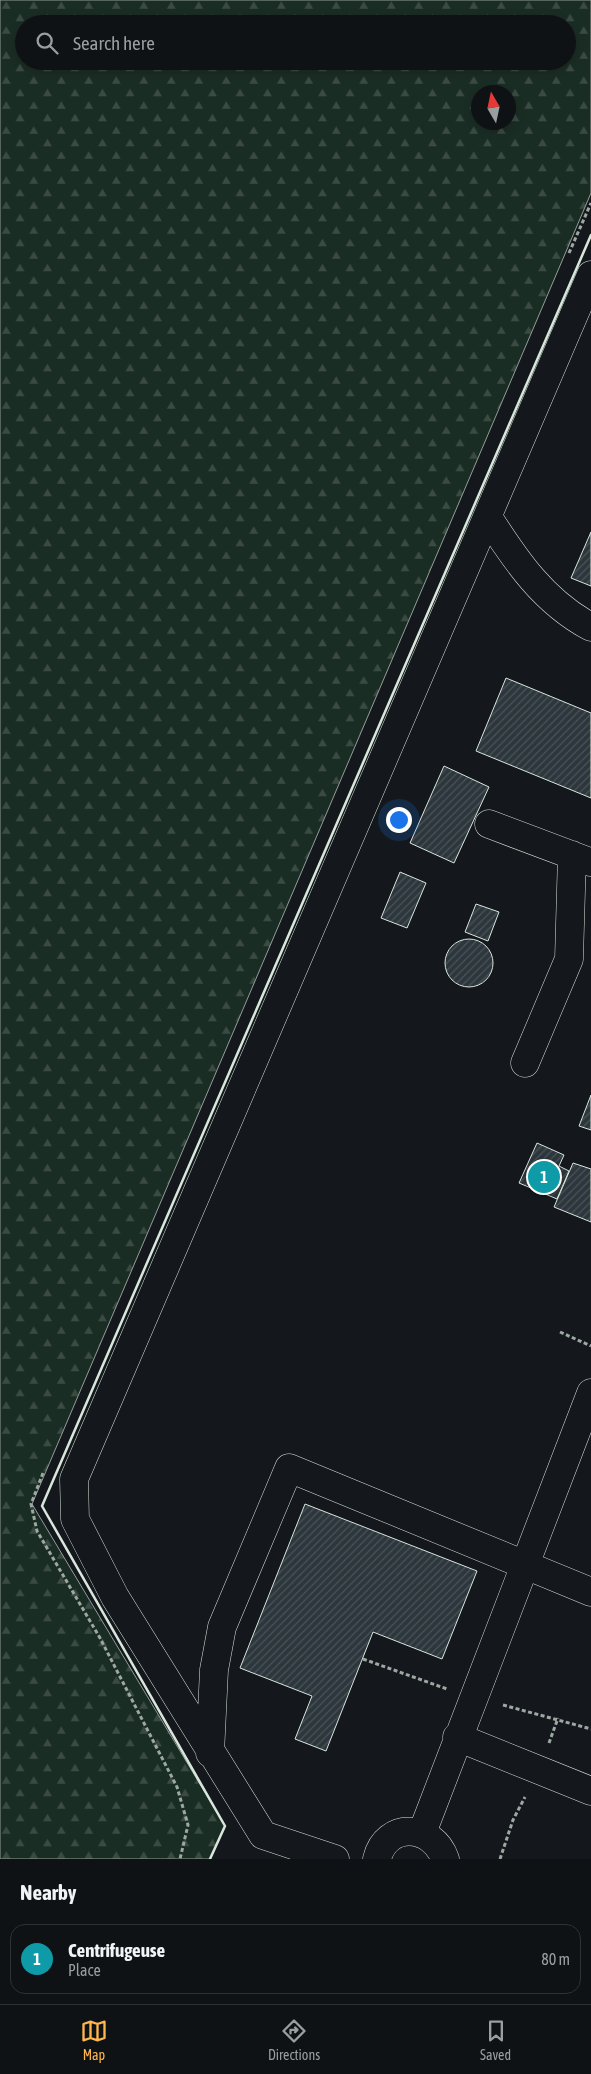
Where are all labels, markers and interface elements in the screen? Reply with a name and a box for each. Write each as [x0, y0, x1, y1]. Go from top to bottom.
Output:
search box [15, 15, 576, 70]
icon: search [33, 29, 61, 57]
text: Search here [73, 32, 155, 54]
north arrow [471, 85, 516, 130]
your location [386, 807, 412, 833]
pin: 1 [528, 1158, 560, 1196]
text: Nearby [20, 1880, 76, 1904]
text: Centrifugeuse [68, 1939, 165, 1961]
text: 1 [33, 1950, 41, 1968]
text: 80 m [541, 1950, 570, 1968]
text: Place [68, 1961, 101, 1979]
tab: Map [80, 2017, 108, 2063]
tab: Directions [268, 2017, 320, 2063]
tab: Saved [480, 2017, 511, 2063]

